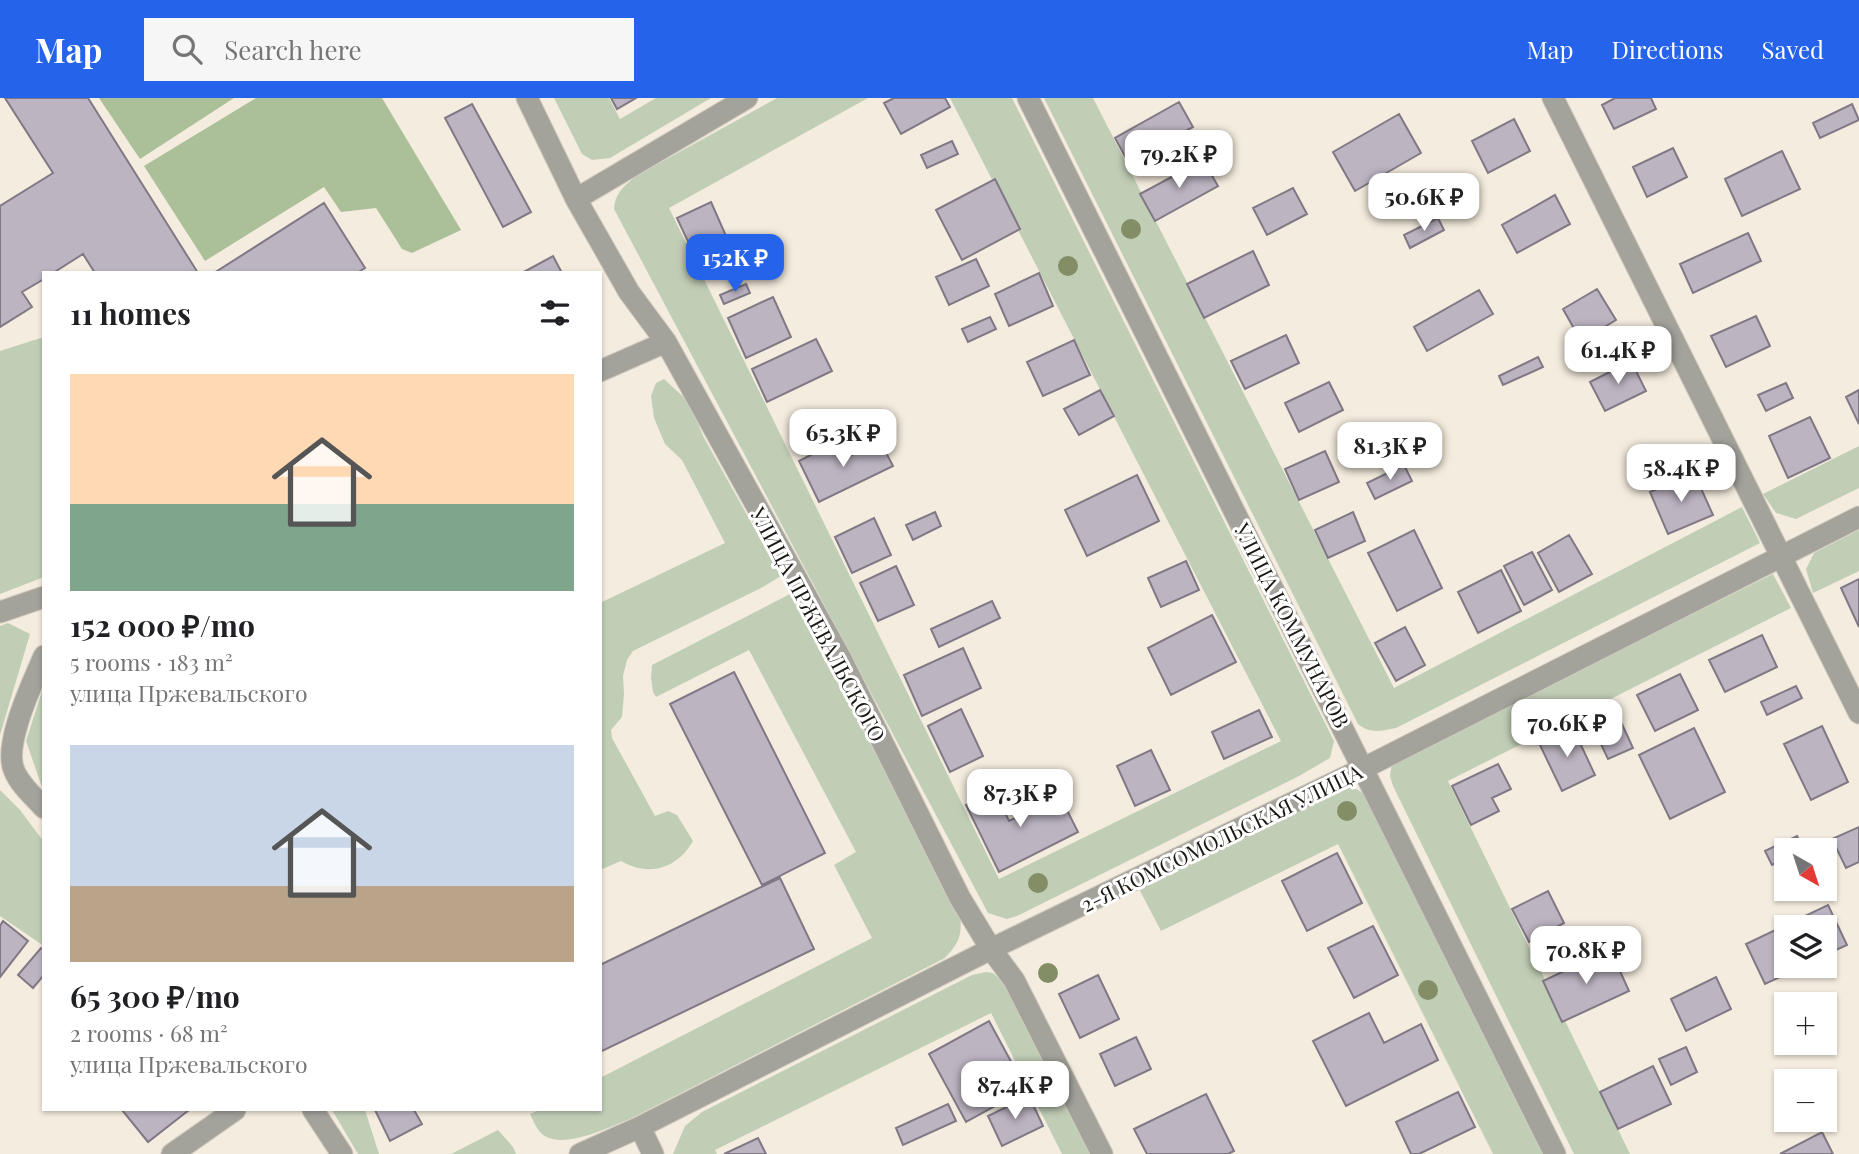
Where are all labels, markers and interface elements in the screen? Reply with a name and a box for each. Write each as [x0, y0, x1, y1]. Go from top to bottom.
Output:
search box [144, 18, 634, 81]
text: Map [35, 27, 102, 71]
icon: search [168, 30, 206, 68]
text: Search here [224, 32, 362, 67]
text: Map [1527, 33, 1573, 65]
text: Directions [1611, 33, 1724, 65]
text: Saved [1762, 33, 1824, 65]
pin: 79.2K ₽ [1114, 130, 1244, 190]
text: 79.2K ₽ [1141, 137, 1217, 168]
pin: 50.6K ₽ [1359, 174, 1489, 233]
text: 50.6K ₽ [1384, 180, 1464, 211]
pin: 152K ₽ [678, 234, 792, 294]
text: 152K ₽ [702, 241, 768, 272]
text: 11 homes [70, 293, 191, 333]
icon: filters [536, 294, 574, 332]
pin: 61.4K ₽ [1553, 327, 1683, 386]
text: 61.4K ₽ [1580, 333, 1656, 364]
pin: 65.3K ₽ [778, 410, 908, 469]
text: 65.3K ₽ [805, 416, 881, 447]
icon: home [259, 419, 385, 545]
pin: 81.3K ₽ [1325, 422, 1455, 482]
text: 81.3K ₽ [1353, 429, 1427, 460]
pin: 58.4K ₽ [1616, 444, 1746, 504]
text: 58.4K ₽ [1643, 451, 1719, 482]
street label: УЛИЦА ПРЖЕВАЛЬСКОГО [745, 501, 893, 746]
street label: УЛИЦА КОММУНАРОВ [1229, 517, 1357, 732]
text: 152 000 ₽/mo [70, 605, 255, 645]
text: 5 rooms · 183 m² [70, 646, 233, 677]
text: улица Пржевальского [70, 677, 308, 708]
pin: 70.6K ₽ [1502, 700, 1632, 759]
text: 70.6K ₽ [1527, 706, 1607, 737]
street label: 2-Я КОМСОМОЛЬСКАЯ УЛИЦА [1076, 756, 1367, 917]
pin: 87.3K ₽ [955, 770, 1085, 829]
text: 87.3K ₽ [983, 776, 1057, 807]
icon: home [259, 790, 385, 916]
north arrow [1774, 838, 1838, 901]
map controls [1774, 838, 1837, 1132]
button: layers [1774, 915, 1837, 978]
pin: 70.8K ₽ [1521, 926, 1651, 986]
text: 70.8K ₽ [1546, 933, 1626, 964]
text: 65 300 ₽/mo [70, 976, 240, 1016]
button: + [1774, 992, 1837, 1055]
text: 2 rooms · 68 m² [70, 1017, 228, 1048]
text: улица Пржевальского [70, 1048, 308, 1079]
pin: 87.4K ₽ [950, 1062, 1080, 1121]
text: 87.4K ₽ [977, 1068, 1053, 1099]
button: − [1774, 1069, 1837, 1132]

